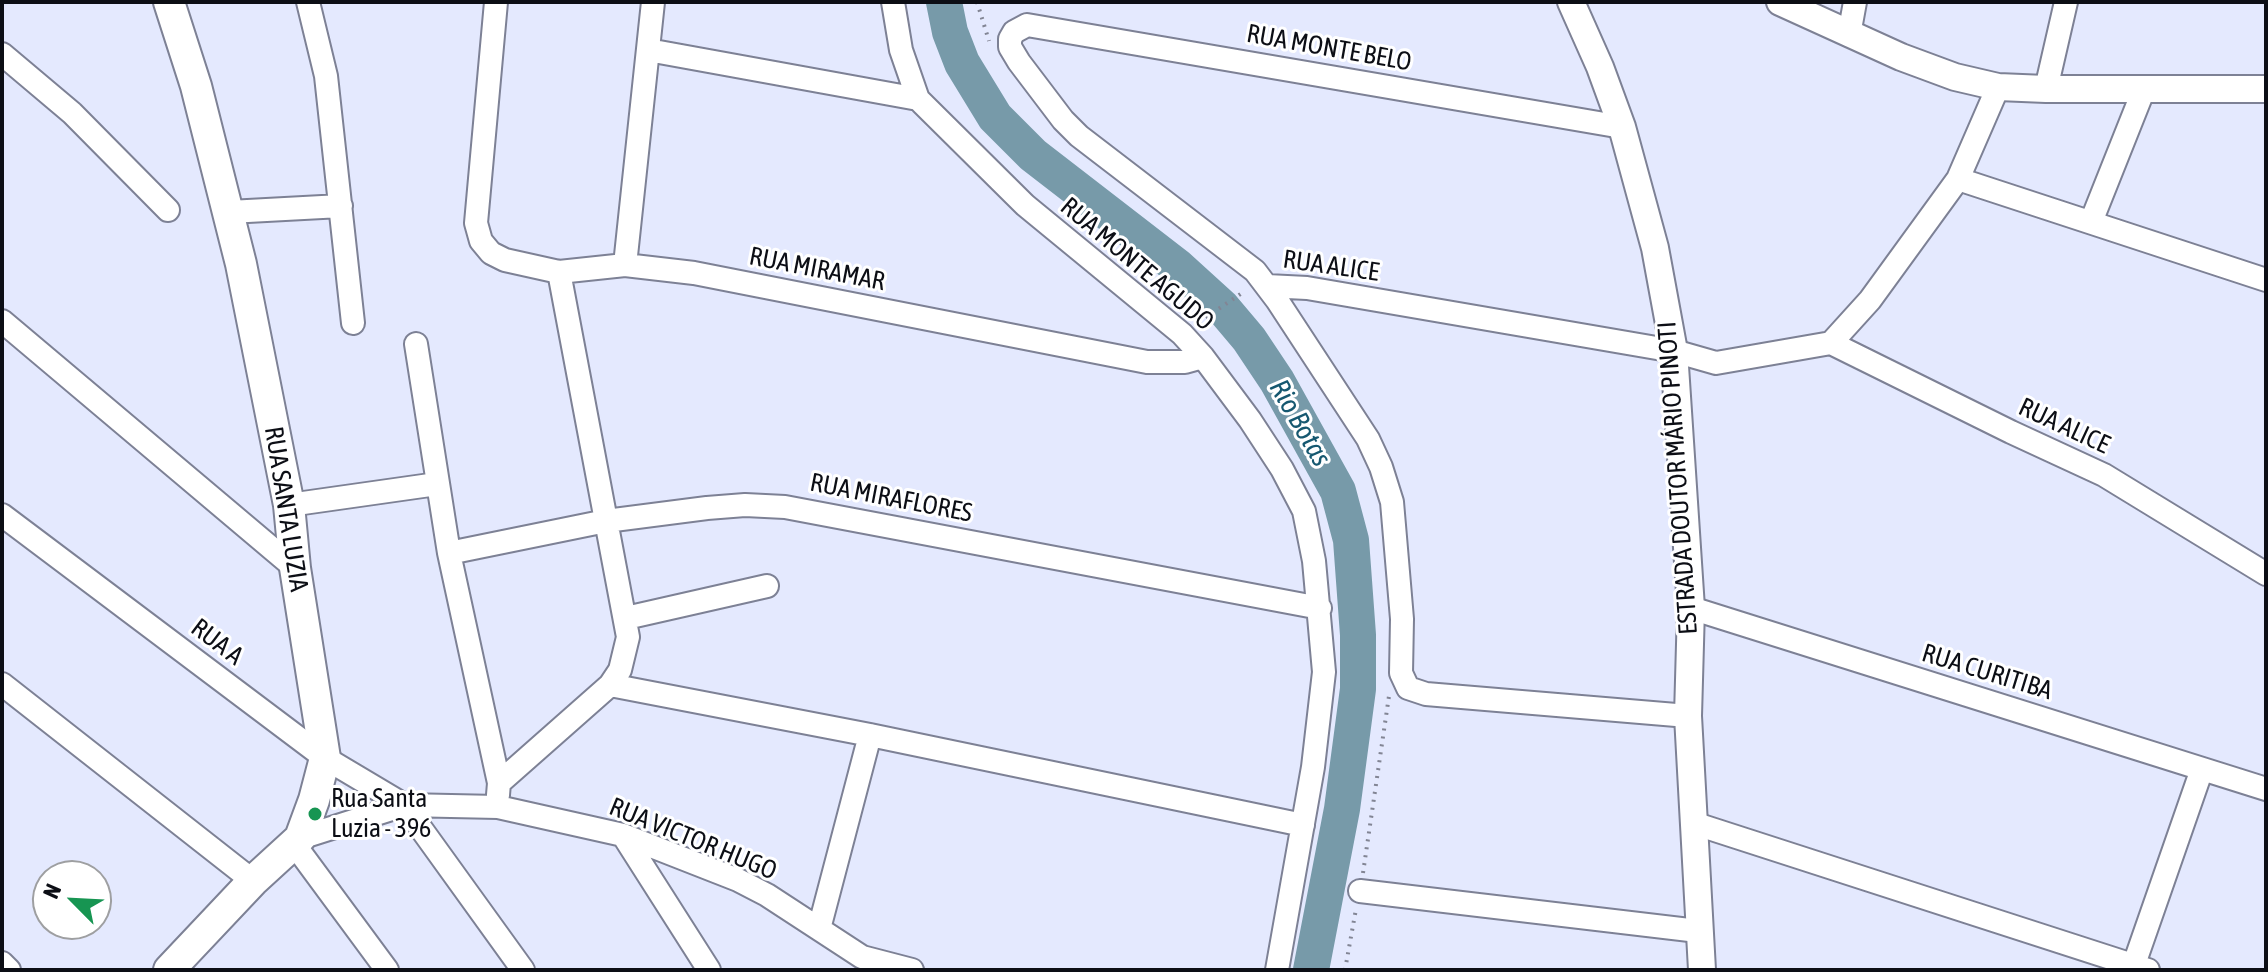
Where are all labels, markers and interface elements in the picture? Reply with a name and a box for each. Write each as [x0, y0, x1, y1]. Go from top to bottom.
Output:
street label: RUA MONTE BELO [1244, 18, 1414, 78]
street label: RUA MONTE AGUDO [1054, 191, 1220, 337]
street label: RUA MIRAMAR [746, 241, 888, 297]
street label: RUA ALICE [1281, 244, 1381, 288]
street label: ESTRADA DOUTOR MÁRIO PINOTI [1651, 320, 1705, 636]
water label: Rio Botas [1262, 374, 1338, 472]
street label: RUA ALICE [2014, 391, 2114, 461]
street label: RUA SANTA LUZIA [258, 424, 314, 594]
street label: RUA MIRAFLORES [807, 467, 975, 529]
street label: RUA A [185, 612, 249, 672]
street label: RUA CURITIBA [1918, 637, 2056, 707]
place label: Rua Santa Luzia - 396 [331, 783, 431, 844]
street label: RUA VICTOR HUGO [605, 791, 781, 887]
marker: Rua Santa Luzia - 396 [306, 805, 324, 823]
north arrow [32, 860, 112, 940]
text: N [37, 880, 66, 902]

